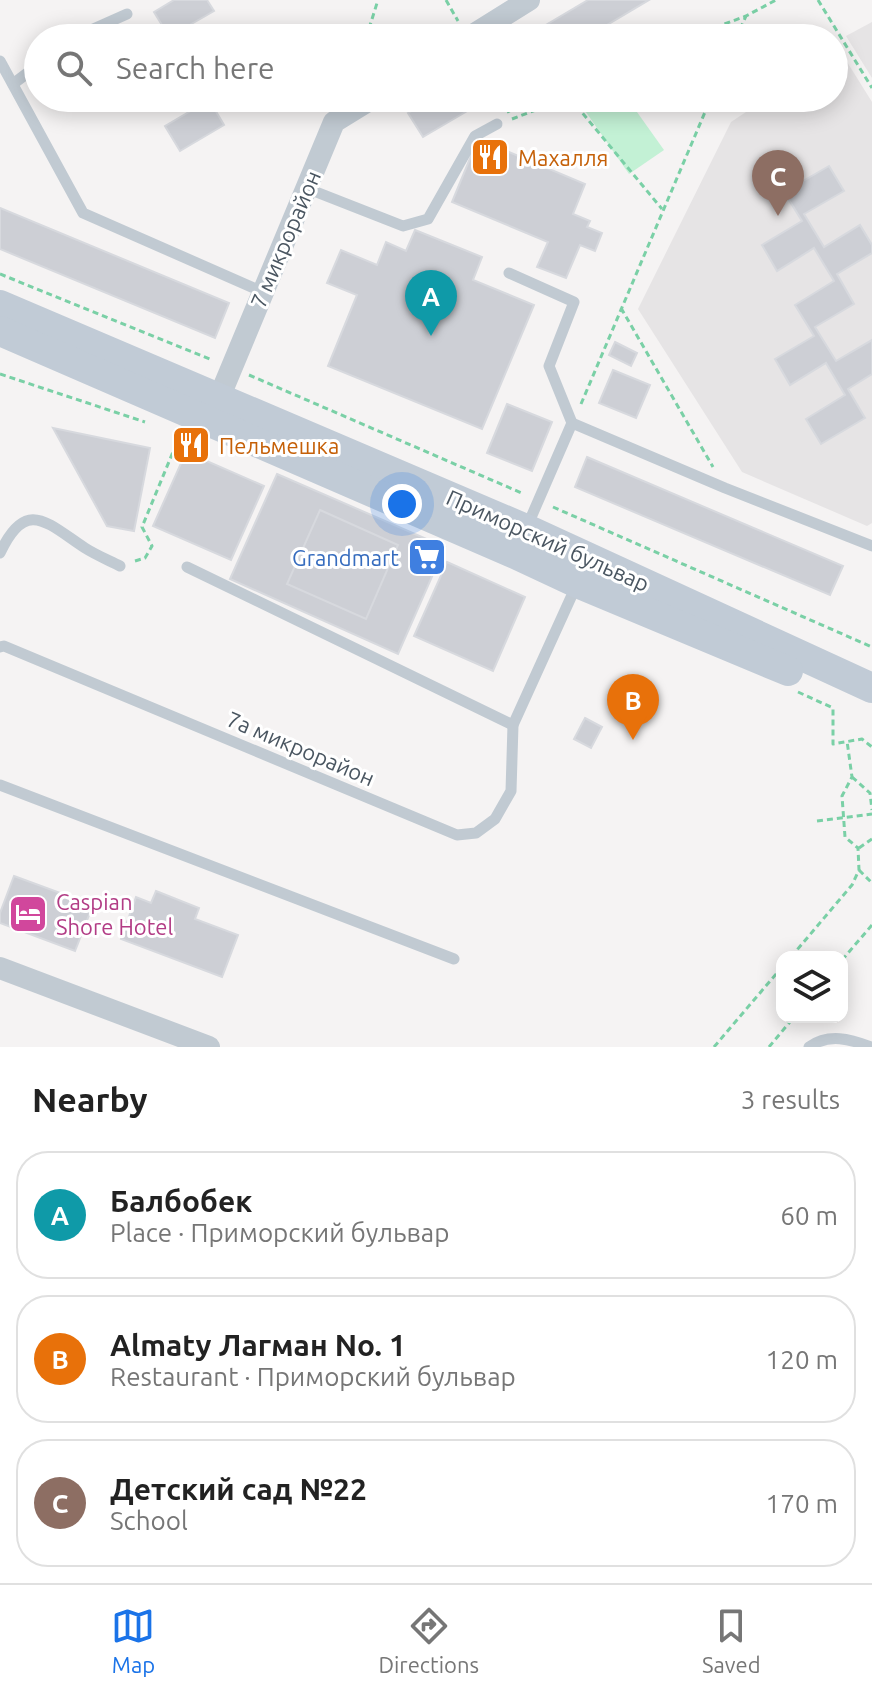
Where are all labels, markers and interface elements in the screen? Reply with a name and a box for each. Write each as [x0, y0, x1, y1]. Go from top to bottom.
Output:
search box [24, 24, 848, 112]
icon: search [52, 46, 96, 90]
text: Search here [116, 51, 275, 85]
restaurant icon: Махалля [469, 136, 511, 178]
place label: Махалля [518, 145, 608, 170]
pin: C [752, 150, 804, 216]
street label: 7 микрорайон [245, 167, 325, 311]
pin: A [405, 270, 457, 336]
restaurant icon: Пельмешка [170, 424, 212, 466]
place label: Пельмешка [219, 433, 339, 458]
your location [382, 484, 422, 524]
street label: Приморский бульвар [443, 484, 653, 596]
supermarket icon: Grandmart [406, 536, 448, 578]
place label: Grandmart [292, 545, 399, 570]
pin: B [607, 674, 659, 740]
street label: 7а микрорайон [224, 706, 378, 790]
place label: Caspian Shore Hotel [56, 889, 173, 939]
hotel icon: Caspian Shore Hotel [7, 893, 49, 935]
map controls [776, 951, 848, 1023]
button: layers [776, 951, 848, 1023]
text: Nearby [32, 1080, 147, 1118]
text: 3 results [741, 1085, 840, 1114]
text: Балбобек [110, 1184, 252, 1218]
text: A [51, 1201, 69, 1230]
text: 60 m [780, 1201, 838, 1230]
text: Place · Приморский бульвар [110, 1218, 449, 1247]
text: Almaty Лагман No. 1 [110, 1328, 406, 1362]
text: B [51, 1345, 69, 1374]
text: 120 m [766, 1345, 838, 1374]
text: Restaurant · Приморский бульвар [110, 1362, 516, 1391]
text: Детский сад №22 [110, 1472, 367, 1506]
text: C [52, 1489, 68, 1518]
text: 170 m [766, 1489, 838, 1518]
text: School [110, 1506, 188, 1535]
tab: Map [111, 1604, 155, 1677]
tab: Directions [378, 1604, 479, 1677]
tab: Saved [702, 1604, 761, 1677]

